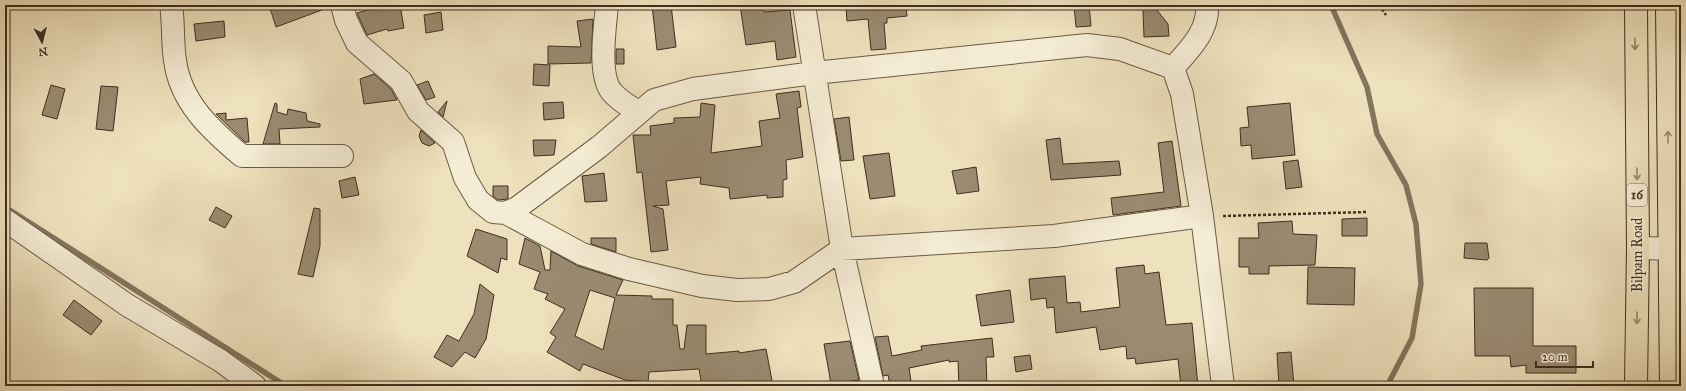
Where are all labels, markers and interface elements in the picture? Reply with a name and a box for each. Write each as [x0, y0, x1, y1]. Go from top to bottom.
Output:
north arrow [22, 22, 62, 62]
one-way arrow [1632, 37, 1639, 50]
text: N [37, 44, 49, 59]
one-way arrow [1664, 131, 1672, 144]
one-way arrow [1633, 167, 1641, 180]
road number: 16 [1627, 184, 1647, 206]
street label: Bilpam Road [1629, 218, 1646, 292]
one-way arrow [1633, 311, 1641, 324]
scale bar [1536, 343, 1593, 369]
text: 20 m [1542, 350, 1568, 364]

